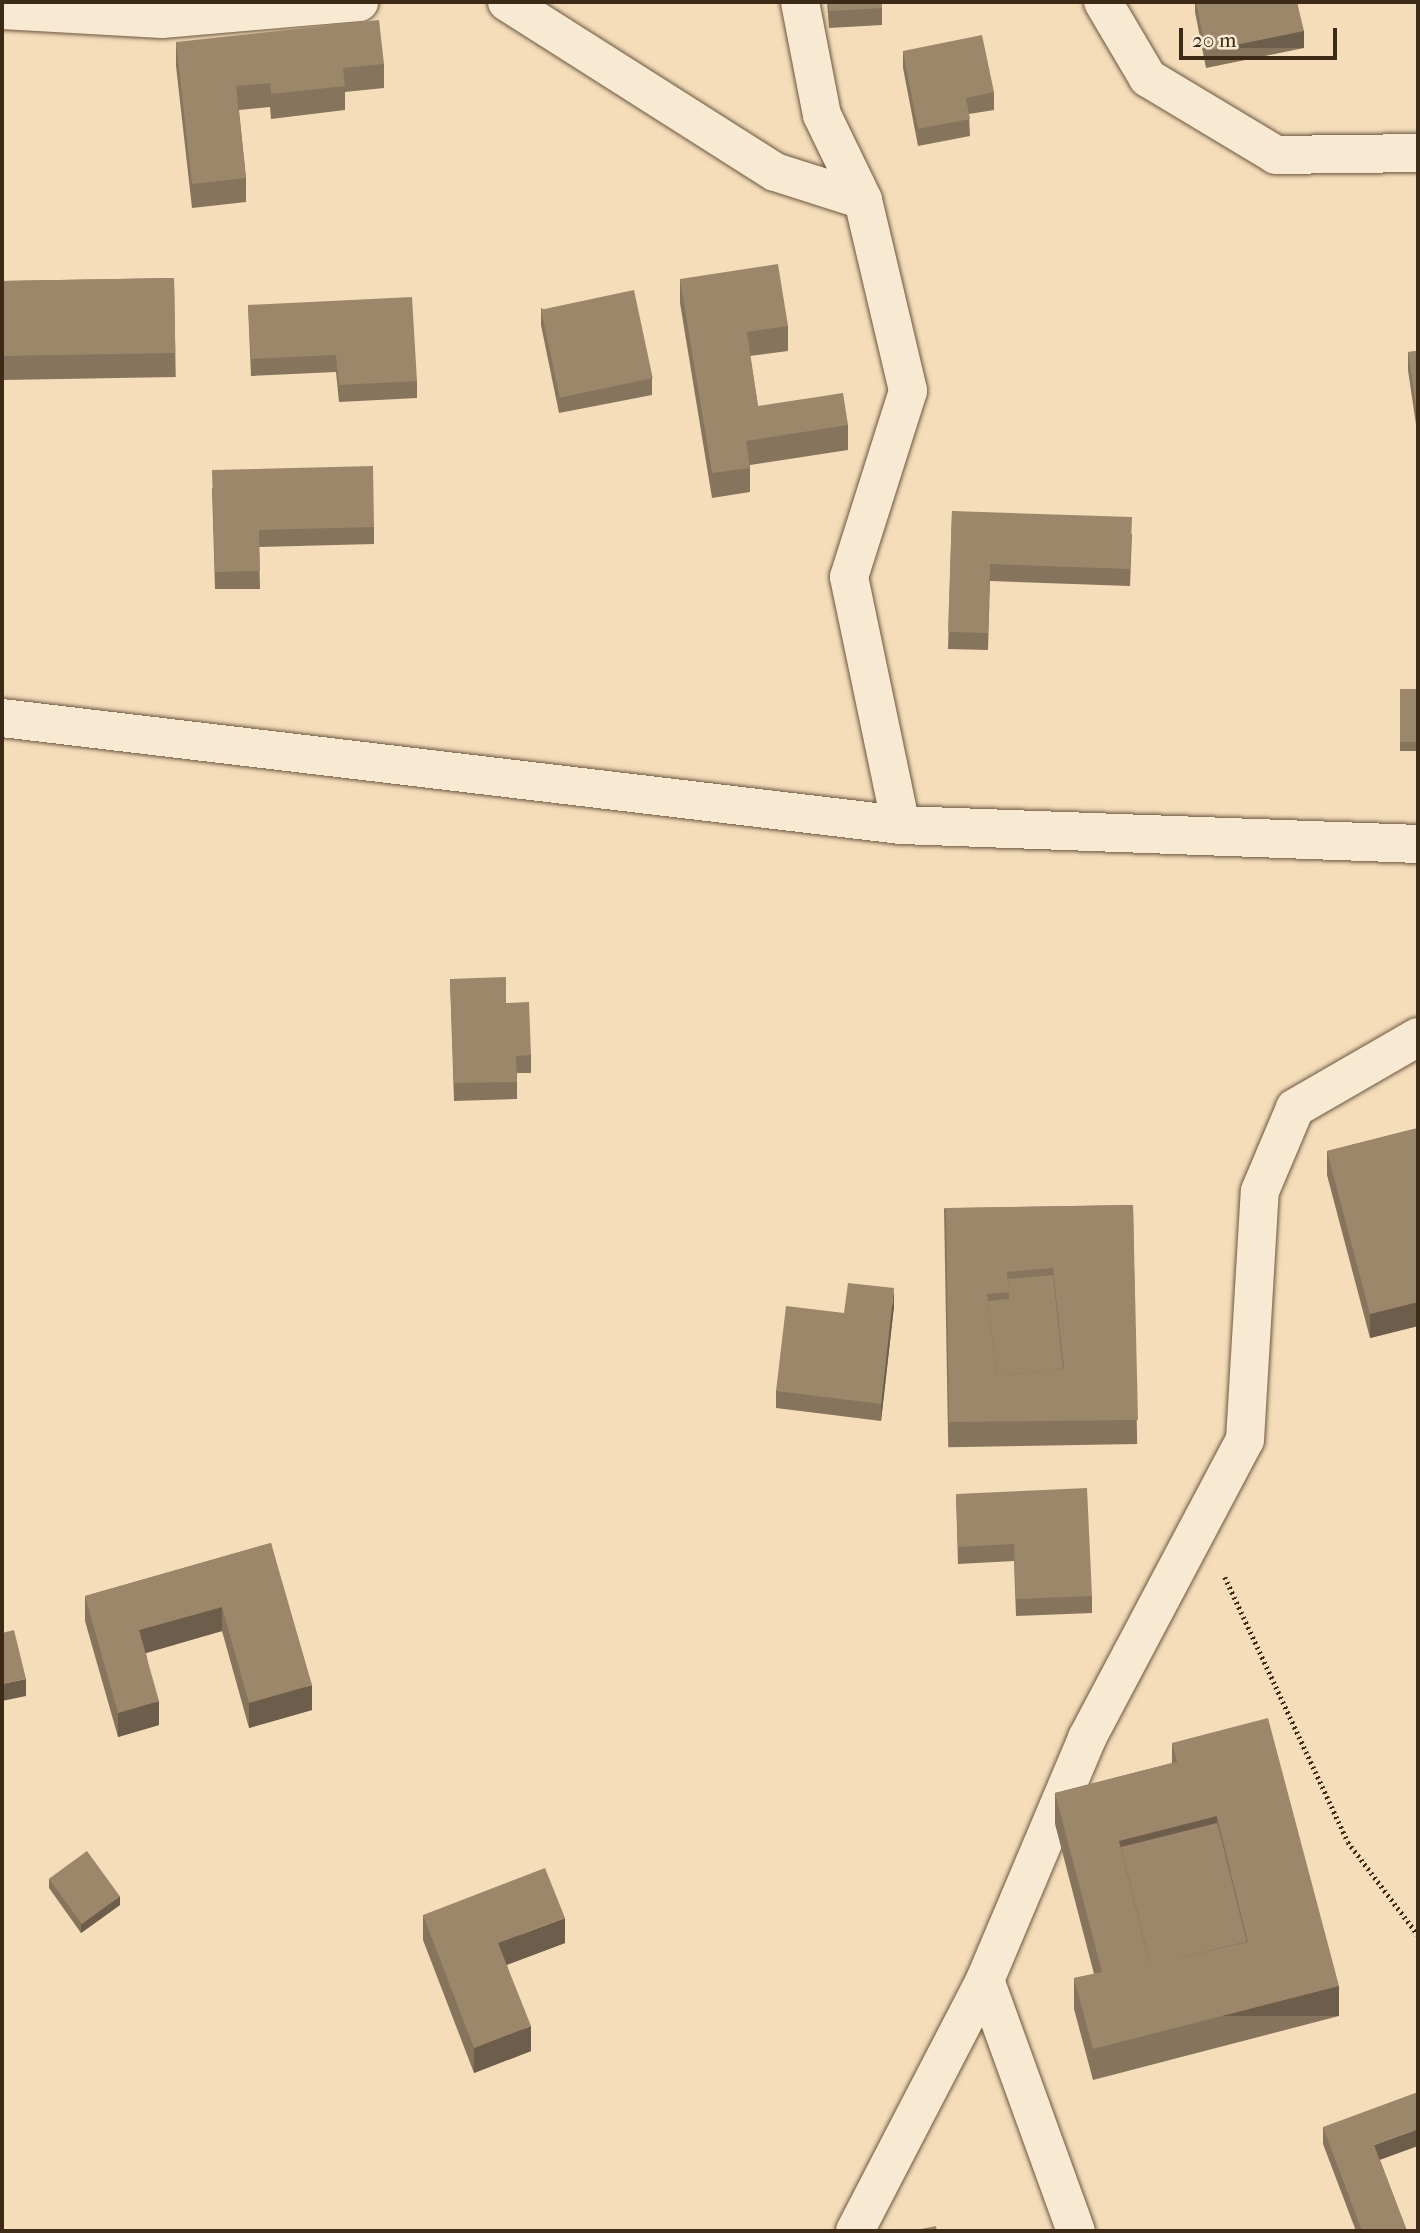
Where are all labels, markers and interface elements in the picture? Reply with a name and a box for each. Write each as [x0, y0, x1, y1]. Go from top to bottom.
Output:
scale bar [1182, 14, 1340, 58]
text: 20 m [1192, 28, 1236, 52]

